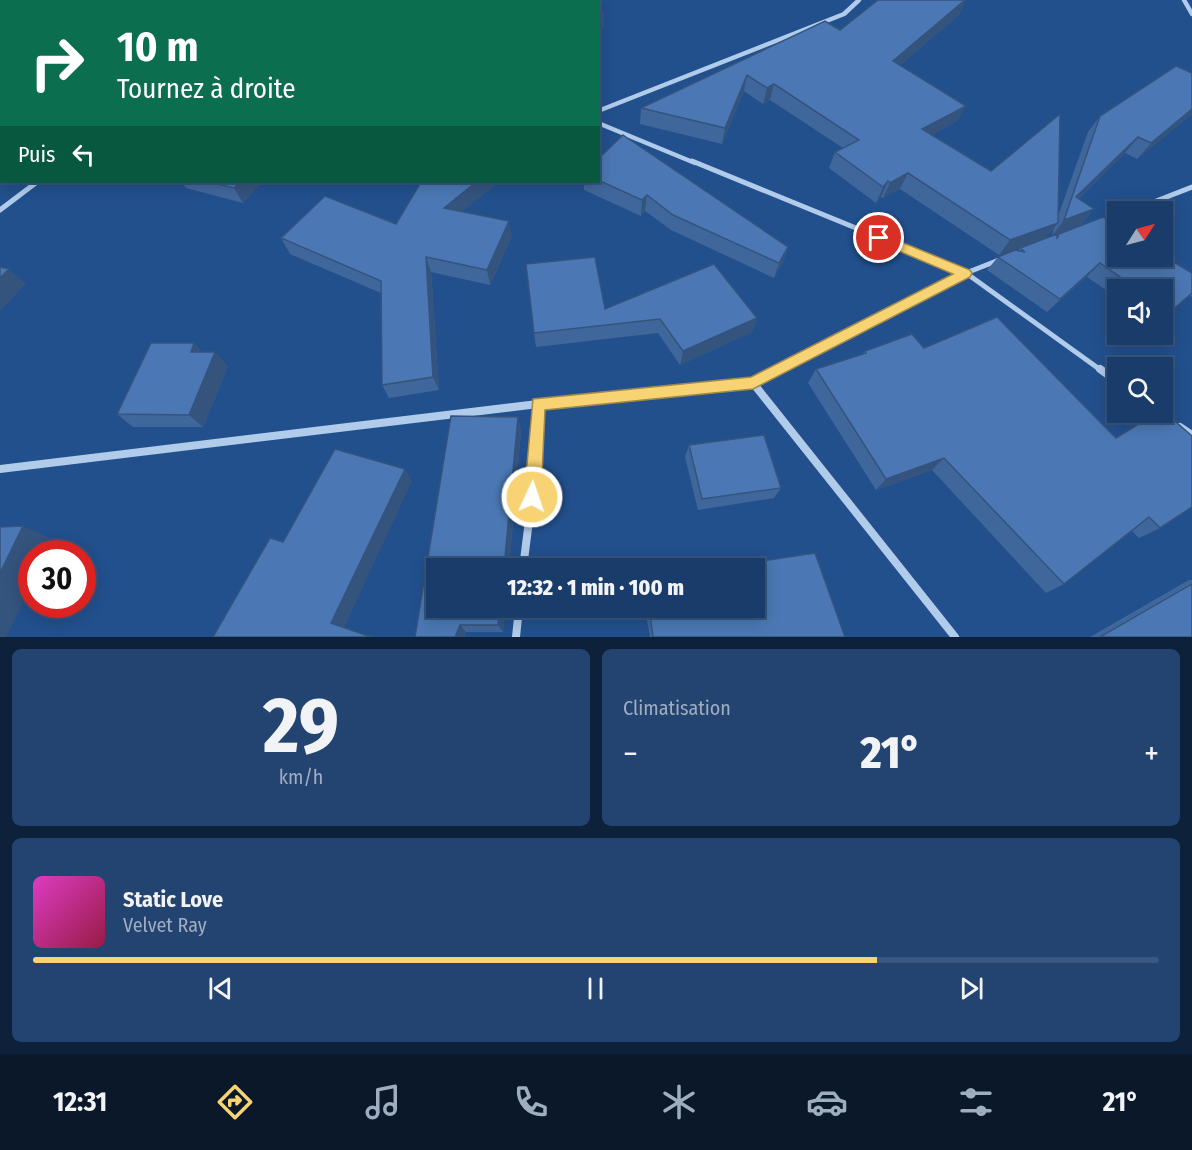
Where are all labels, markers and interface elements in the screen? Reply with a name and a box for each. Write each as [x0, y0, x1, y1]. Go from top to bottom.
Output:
text: 10 m [117, 22, 198, 72]
icon: right [18, 24, 96, 102]
text: Tournez à droite [117, 73, 296, 105]
icon: left [67, 138, 100, 171]
text: Puis [18, 141, 55, 168]
north arrow [1107, 201, 1173, 267]
map controls [1107, 201, 1173, 423]
pin [853, 212, 904, 263]
icon: arrive [862, 221, 895, 254]
button: sound [1107, 279, 1173, 345]
button: search [1107, 357, 1173, 423]
position arrow [500, 465, 564, 529]
speed limit sign: 30 [18, 540, 96, 618]
text: 12:32 · 1 min · 100 m [507, 574, 684, 601]
text: 29 [263, 679, 339, 773]
text: Climatisation [623, 696, 731, 720]
text: 21° [860, 726, 921, 780]
text: − [623, 734, 638, 774]
text: + [1144, 734, 1159, 774]
text: km/h [279, 765, 323, 789]
text: Static Love [123, 886, 223, 913]
text: Velvet Ray [123, 913, 207, 937]
icon: previous [204, 972, 237, 1005]
icon: pause [579, 972, 612, 1005]
icon: next [955, 972, 988, 1005]
icon: directions [214, 1081, 256, 1123]
icon: music [362, 1081, 404, 1123]
icon: phone [510, 1081, 552, 1123]
icon: climate [658, 1081, 700, 1123]
icon: car [806, 1081, 848, 1123]
icon: filters [955, 1081, 997, 1123]
text: 12:31 [53, 1086, 107, 1118]
text: 21° [1103, 1086, 1139, 1118]

